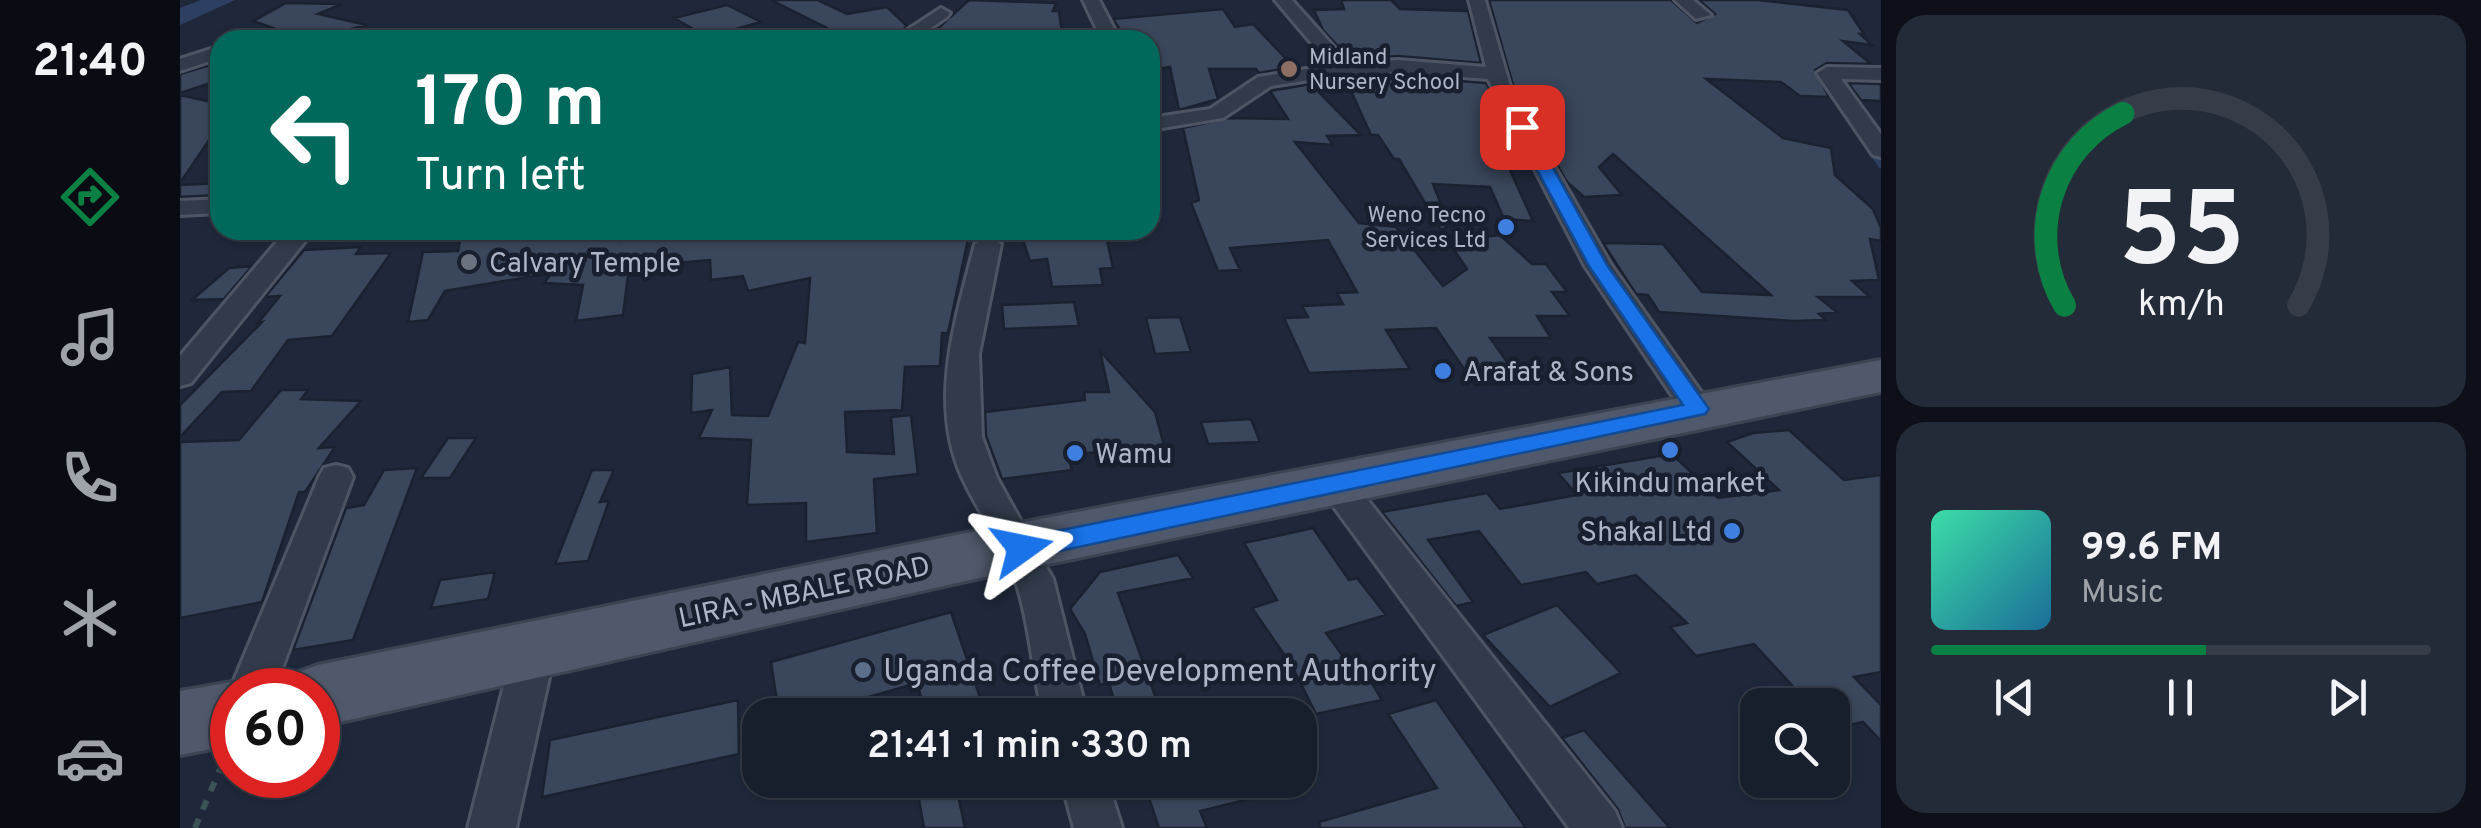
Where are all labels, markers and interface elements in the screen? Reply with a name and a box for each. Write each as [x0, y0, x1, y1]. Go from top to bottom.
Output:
text: 21:40 [33, 35, 147, 92]
place label: Midland Nursery School [1309, 45, 1460, 97]
marker: Midland Nursery School [1278, 58, 1300, 80]
text: 170 m [415, 62, 605, 151]
icon: left [250, 70, 380, 200]
pin [1480, 85, 1565, 170]
icon: arrive [1495, 100, 1550, 155]
text: Turn left [415, 149, 586, 206]
icon: directions [55, 162, 125, 232]
text: 55 [2117, 171, 2245, 303]
place label: Weno Tecno Services Ltd [1365, 203, 1486, 255]
marker: Weno Tecno Services Ltd [1495, 216, 1517, 238]
place label: Calvary Temple [489, 247, 681, 283]
marker: Calvary Temple [458, 251, 480, 273]
text: km/h [2138, 283, 2224, 329]
icon: music [55, 302, 125, 372]
place label: Arafat & Sons [1463, 356, 1634, 392]
marker: Arafat & Sons [1432, 360, 1454, 382]
place label: Wamu [1095, 438, 1172, 474]
marker: Kikindu market [1659, 439, 1681, 461]
marker: Wamu [1064, 442, 1086, 464]
icon: phone [55, 443, 125, 513]
place label: Kikindu market [1575, 467, 1765, 503]
position arrow [970, 496, 1074, 600]
place label: Shakal Ltd [1580, 516, 1712, 552]
marker: Shakal Ltd [1721, 520, 1743, 542]
text: 99.6 FM [2081, 525, 2222, 574]
street label: LIRA - MBALE ROAD [676, 550, 934, 638]
text: Music [2081, 574, 2164, 614]
icon: climate [55, 583, 125, 653]
place label: Uganda Coffee Development Authority [883, 653, 1437, 693]
marker: Uganda Coffee Development Authority [852, 659, 874, 681]
speed limit sign: 60 [210, 668, 340, 798]
icon: previous [1987, 670, 2042, 725]
icon: pause [2153, 670, 2208, 725]
icon: next [2320, 670, 2375, 725]
map controls [1740, 688, 1850, 798]
button: search [1740, 688, 1850, 798]
icon: car [55, 723, 125, 793]
text: 21:41 · 1 min · 330 m [867, 723, 1192, 772]

